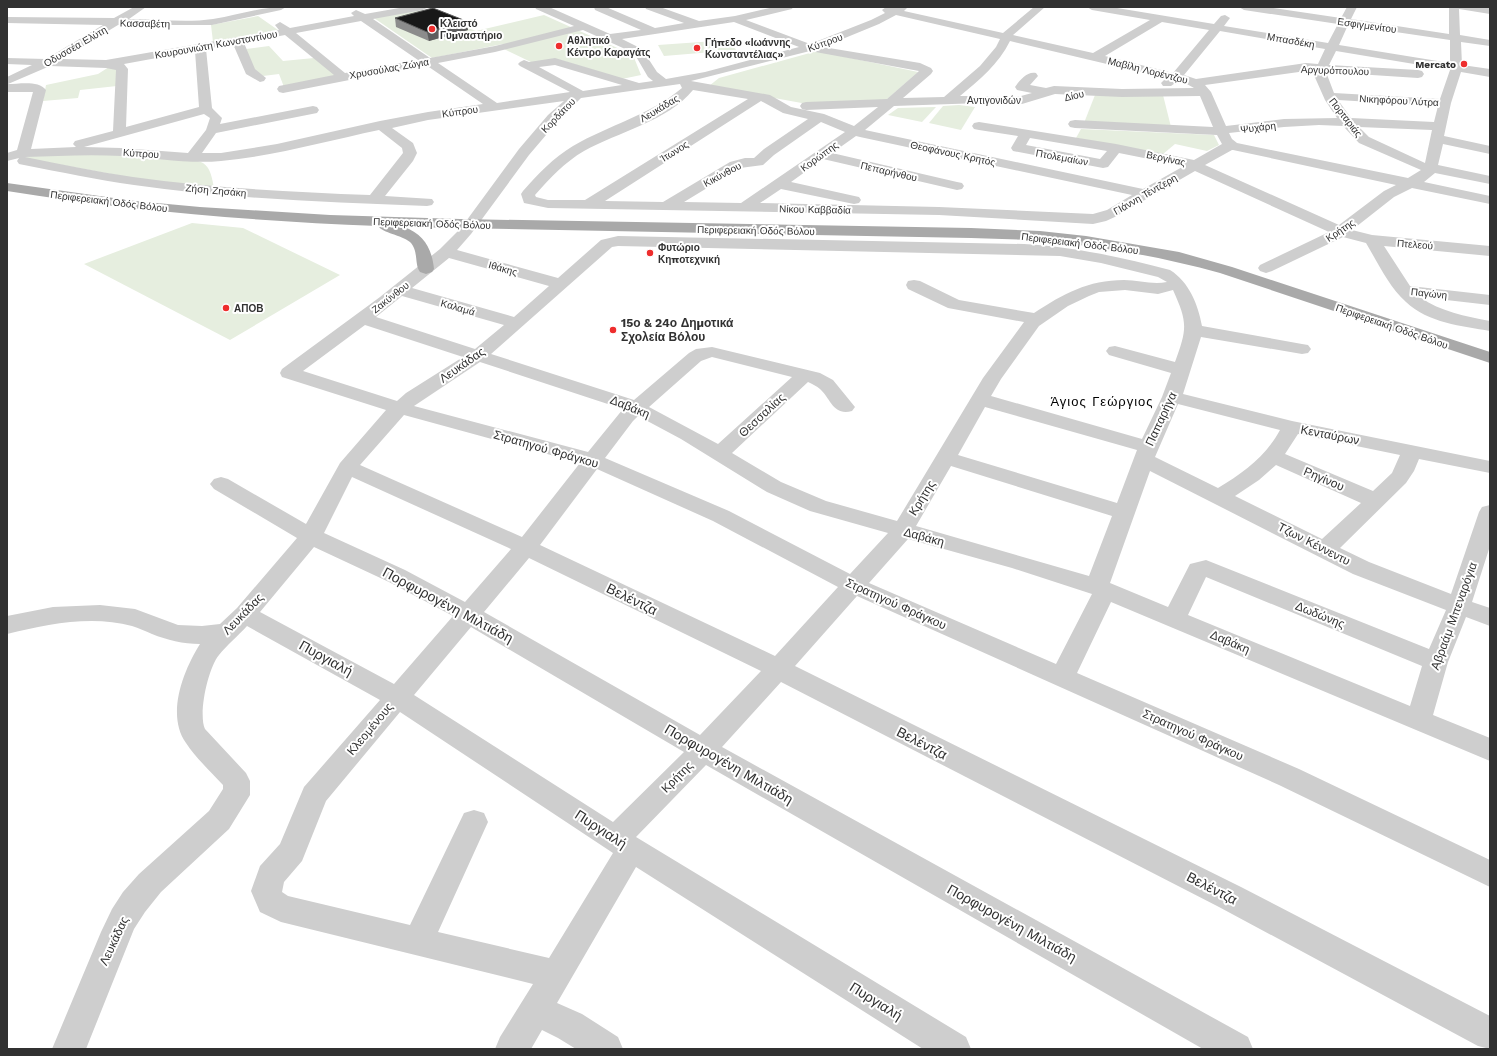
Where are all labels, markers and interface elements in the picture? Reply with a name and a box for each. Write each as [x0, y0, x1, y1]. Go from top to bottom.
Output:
street label: Εσφιγμενίτου [1337, 16, 1397, 35]
street label: Κασσαβέτη [120, 18, 170, 29]
place label: Κλειστό Γυμναστήριο [440, 18, 502, 41]
street label: Οδυσσέα Ελύτη [42, 24, 109, 69]
marker: Κλειστό Γυμναστήριο [427, 24, 437, 34]
street label: Κουρουνιώτη Κωνσταντίνου [154, 28, 278, 61]
street label: Κύπρου [806, 31, 844, 54]
street label: Μπασδέκη [1266, 31, 1316, 50]
place label: Αθλητικό Κέντρο Καραγάτς [567, 35, 650, 59]
place label: Γήπεδο «Ιωάννης Κωνσταντέλιας» [705, 37, 790, 61]
marker: Αθλητικό Κέντρο Καραγάτς [554, 41, 564, 51]
marker: Γήπεδο «Ιωάννης Κωνσταντέλιας» [692, 43, 702, 53]
street label: Μαβίλη Λορέντζου [1107, 55, 1189, 87]
street label: Χρυσούλας Ζώγια [348, 56, 430, 81]
place label: Mercato [1415, 59, 1456, 70]
marker: Mercato [1459, 59, 1469, 69]
street label: Αργυρόπουλου [1301, 64, 1369, 77]
street label: Δίου [1063, 88, 1085, 103]
street label: Λευκάδας [638, 92, 681, 124]
street label: Νικηφόρου Λύτρα [1359, 93, 1439, 108]
street label: Αντιγονιδών [967, 95, 1021, 106]
street label: Κορδάτου [539, 96, 578, 135]
street label: Πορταριάς [1327, 96, 1364, 139]
street label: Κύπρου [441, 104, 479, 119]
street label: Ψυχάρη [1240, 120, 1277, 135]
street label: Ίτωνος [657, 138, 690, 165]
street label: Κορώπης [799, 139, 840, 174]
street label: Θεοφάνους Κρητός [909, 139, 997, 168]
street label: Κύπρου [123, 147, 159, 160]
street label: Πτολεμαίων [1035, 147, 1089, 168]
street label: Βεργίνας [1145, 149, 1187, 168]
street label: Κικύνθου [702, 160, 743, 189]
street label: Πεπαρήνθου [860, 160, 918, 183]
street label: ΓΙάννη Τέντζερη [1112, 172, 1179, 218]
street label: Ζήση Ζησάκη [185, 182, 247, 199]
street label: Περιφερειακή Οδός Βόλου [50, 189, 168, 214]
street label: Νίκου Καββαδία [779, 203, 851, 216]
street label: Περιφερειακή Οδός Βόλου [373, 216, 491, 231]
street label: Κρήτης [1324, 217, 1357, 244]
street label: Περιφερειακή Οδός Βόλου [697, 224, 815, 237]
street label: Περιφερειακή Οδός Βόλου [1021, 231, 1139, 256]
street label: Πτελεού [1396, 237, 1433, 252]
place label: Φυτώριο Κηποτεχνική [658, 242, 720, 265]
marker: Φυτώριο Κηποτεχνική [645, 248, 655, 258]
street label: Ιθάκης [487, 259, 519, 278]
street label: Ζακύνθου [370, 280, 411, 315]
street label: Παγώνη [1410, 286, 1448, 301]
street label: Καλαμά [440, 297, 476, 318]
street label: Περιφερειακή Οδός Βόλου [1334, 302, 1449, 351]
marker: ΑΠΟΒ [221, 303, 231, 313]
place label: ΑΠΟΒ [234, 303, 263, 314]
place label: 15ο & 24ο Δημοτικά Σχολεία Βόλου [621, 316, 734, 344]
marker: 15ο & 24ο Δημοτικά Σχολεία Βόλου [608, 325, 618, 335]
street label: Λευκάδας [437, 344, 488, 386]
street label: Θεσσαλίας [736, 390, 788, 440]
street label: Παπαρήγα [1142, 390, 1180, 448]
street label: Δαβάκη [608, 393, 652, 421]
district label: Άγιος Γεώργιος [1050, 394, 1154, 409]
street label: Κενταύρων [1299, 422, 1361, 448]
street label: Στρατηγού Φράγκου [492, 427, 600, 471]
street label: Ρηγίνου [1302, 464, 1346, 494]
street label: Κρήτης [906, 478, 938, 518]
street label: Τζων Κέννεντυ [1275, 520, 1353, 568]
street label: Δαβάκη [902, 525, 946, 549]
street label: Αβραάμ Μπεναρόγια [1428, 560, 1480, 672]
street label: Πορφυρογένη Μιλτιάδη [380, 564, 516, 646]
street label: Στρατηγού Φράγκου [844, 576, 948, 632]
street label: Βελέντζα [604, 580, 660, 618]
street label: Λευκάδας [220, 590, 266, 638]
street label: Δωδώνης [1293, 599, 1347, 631]
street label: Δαβάκη [1208, 627, 1252, 657]
street label: Πυργιαλή [296, 637, 356, 679]
street label: Κλεομένους [344, 700, 396, 758]
street label: Στρατηγού Φράγκου [1141, 707, 1245, 763]
street label: Πορφυρογένη Μιλτιάδη [662, 721, 796, 807]
street label: Βελέντζα [894, 724, 950, 762]
street label: Κρήτης [658, 758, 696, 796]
street label: Πυργιαλή [572, 806, 630, 852]
street label: Βελέντζα [1184, 869, 1240, 907]
street label: Πορφυρογένη Μιλτιάδη [945, 881, 1079, 965]
street label: Λευκάδας [97, 914, 131, 968]
street label: Πυργιαλή [847, 979, 905, 1023]

